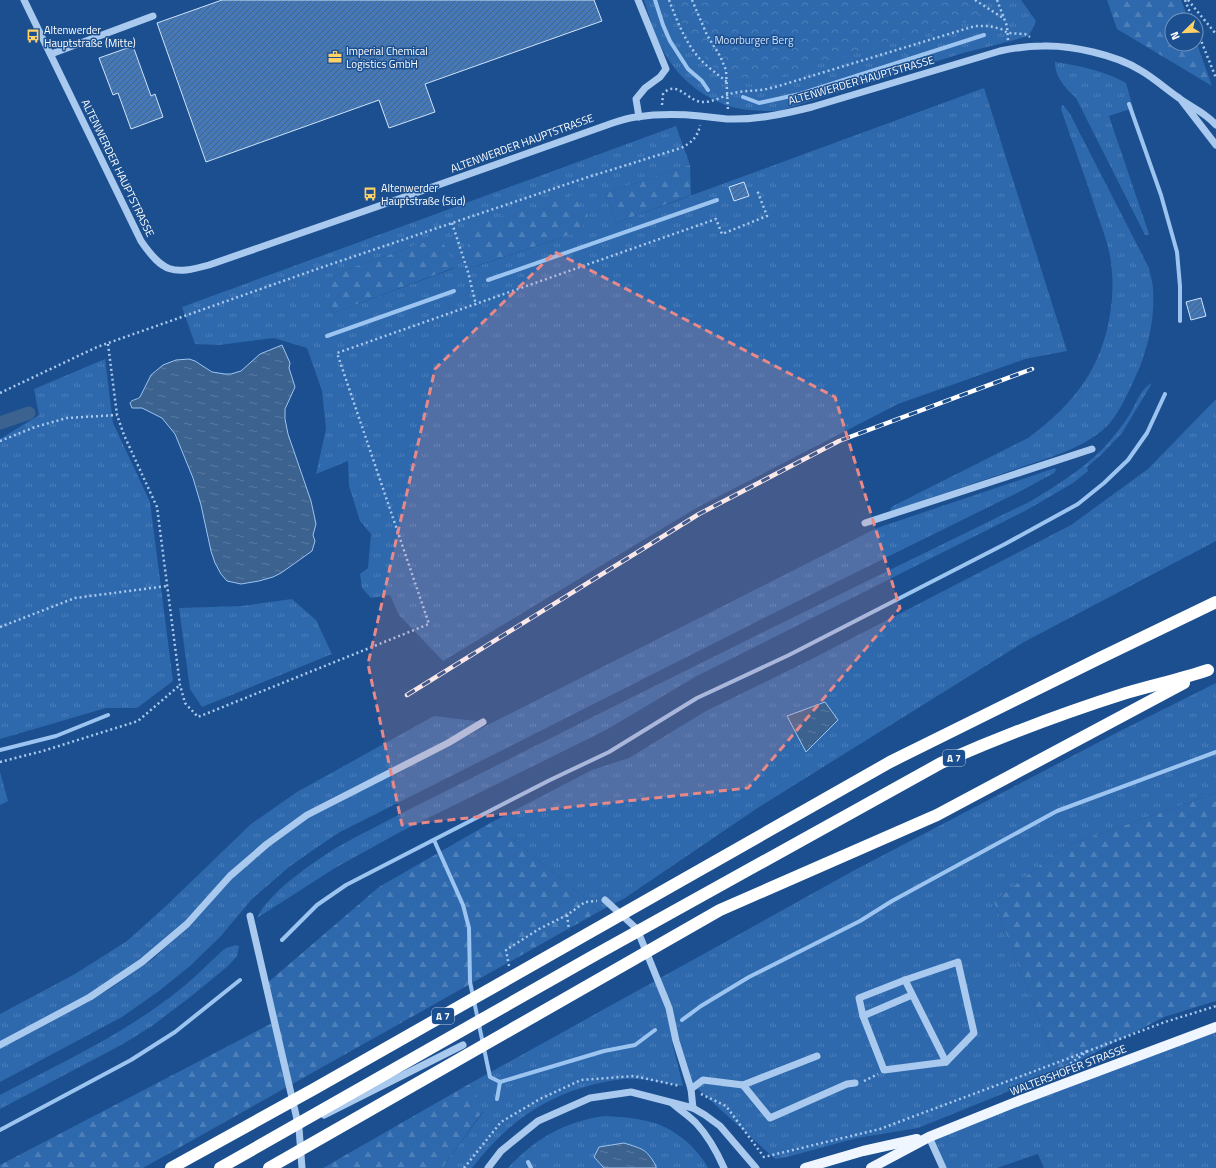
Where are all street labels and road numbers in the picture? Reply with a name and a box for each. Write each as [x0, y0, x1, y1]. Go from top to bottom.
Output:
street label: ALTENWERDER HAUPTSTRASSE [786, 51, 936, 109]
street label: ALTENWERDER HAUPTSTRASSE [78, 97, 158, 239]
street label: ALTENWERDER HAUPTSTRASSE [448, 110, 596, 176]
road number: A 7 [943, 750, 965, 766]
road number: A 7 [432, 1008, 454, 1024]
street label: WALTERSHOFER STRASSE [1007, 1040, 1129, 1100]

